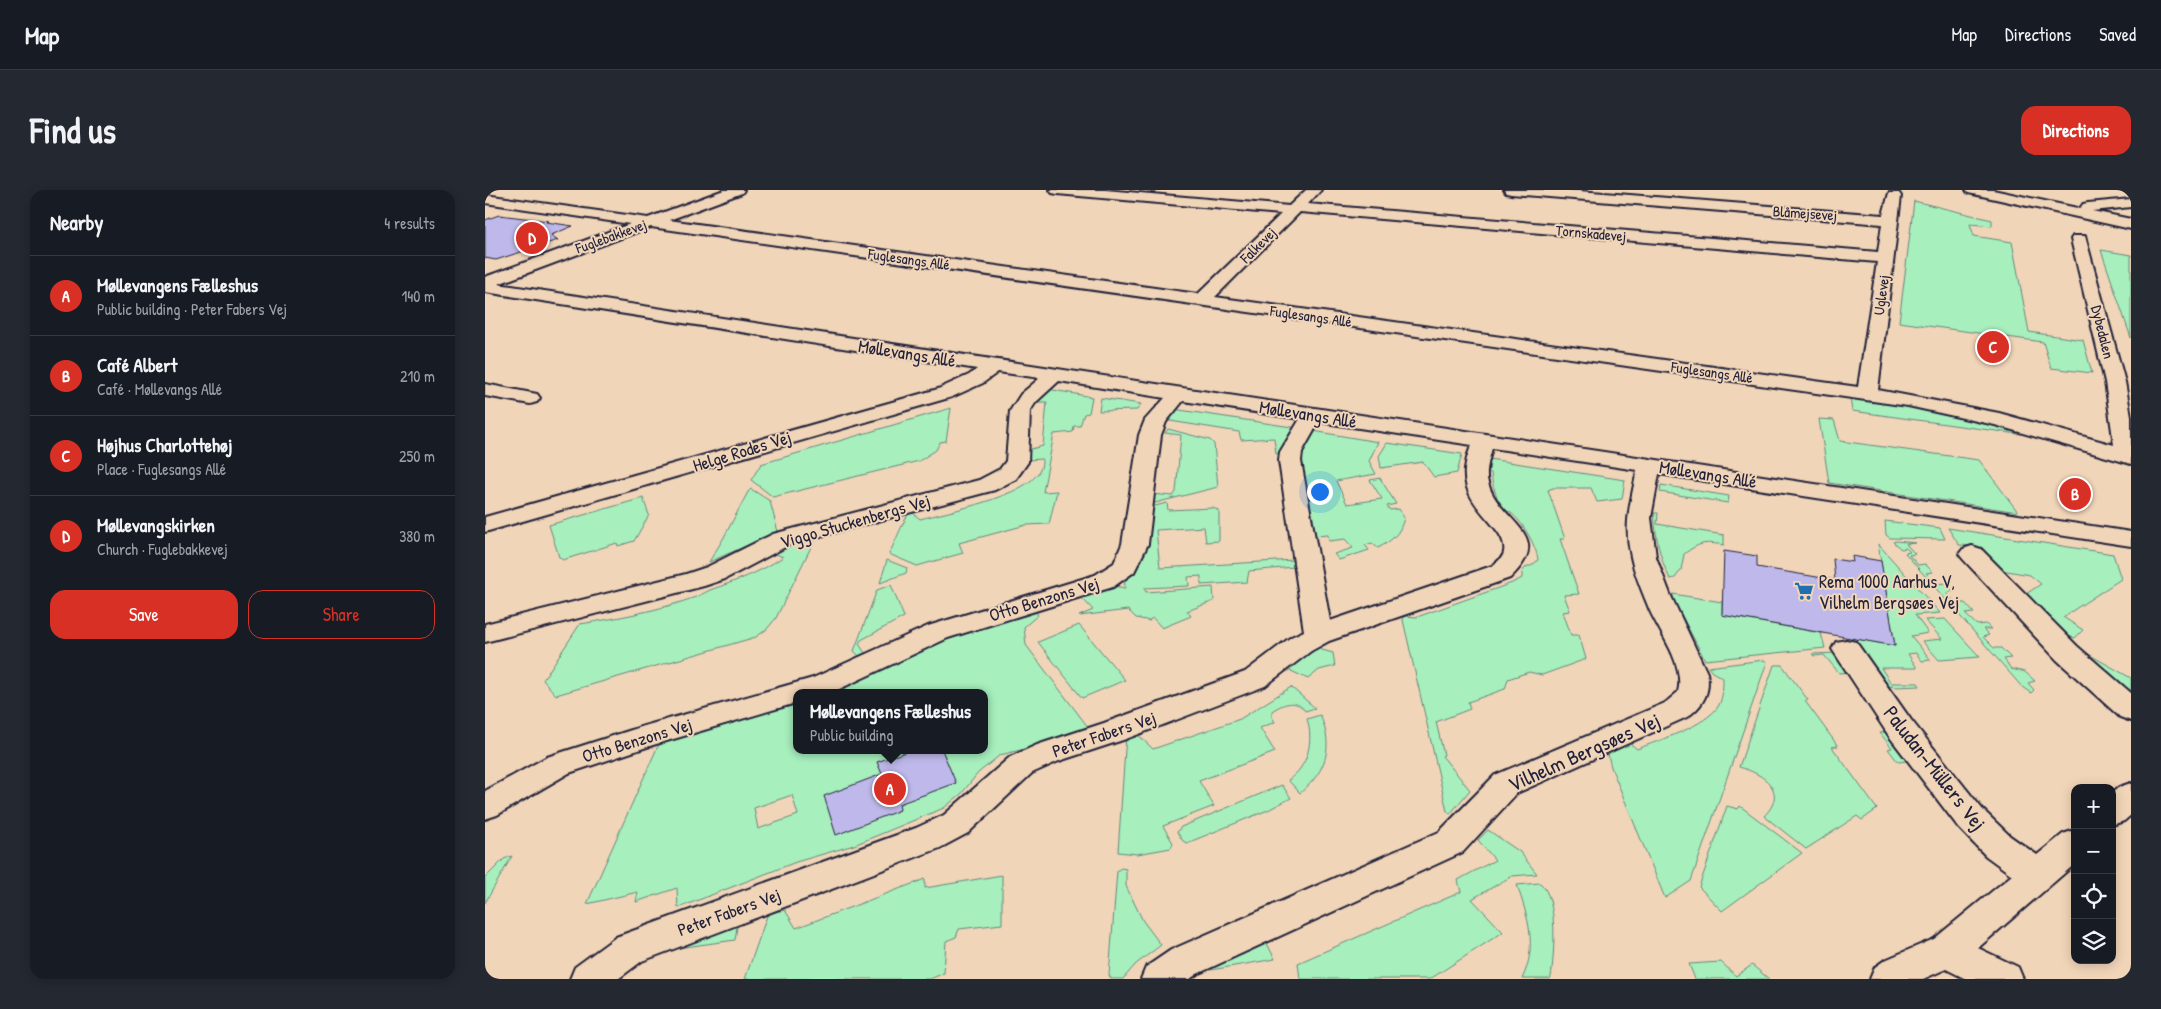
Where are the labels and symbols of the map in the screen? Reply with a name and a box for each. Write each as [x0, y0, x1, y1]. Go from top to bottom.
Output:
street label: Blåmejsevej [1772, 200, 1838, 226]
street label: Fuglebakkevej [572, 213, 649, 259]
pin: D [516, 219, 548, 257]
street label: Tornskadevej [1555, 219, 1627, 247]
street label: Falkevej [1235, 222, 1281, 268]
street label: Fuglesangs Allé [866, 243, 951, 275]
street label: Uglevej [1868, 274, 1894, 316]
street label: Fuglesangs Allé [1268, 300, 1353, 332]
street label: Dybedalen [2086, 303, 2120, 361]
pin: C [1977, 328, 2009, 366]
street label: Møllevangs Allé [856, 333, 958, 373]
street label: Fuglesangs Allé [1669, 356, 1754, 388]
street label: Møllevangs Allé [1257, 394, 1359, 434]
street label: Helge Rodes Vej [690, 424, 794, 478]
street label: Møllevangs Allé [1657, 454, 1759, 494]
pin: B [2059, 475, 2091, 513]
your location [1307, 479, 1333, 505]
street label: Viggo Stuckenbergs Vej [777, 488, 933, 554]
place label: Rema 1000 Aarhus V, Vilhelm Bergsøes Vej [1819, 569, 1959, 615]
street label: Otto Benzons Vej [986, 570, 1102, 628]
supermarket icon: Rema 1000 Aarhus V, Vilhelm Bergsøes Vej [1793, 580, 1815, 602]
street label: Paludan-Müllers Vej [1877, 700, 1993, 836]
street label: Peter Fabers Vej [1049, 705, 1159, 763]
street label: Vilhelm Bergsøes Vej [1503, 705, 1665, 799]
street label: Otto Benzons Vej [579, 711, 695, 769]
pin: A [874, 770, 906, 808]
street label: Peter Fabers Vej [674, 882, 784, 942]

